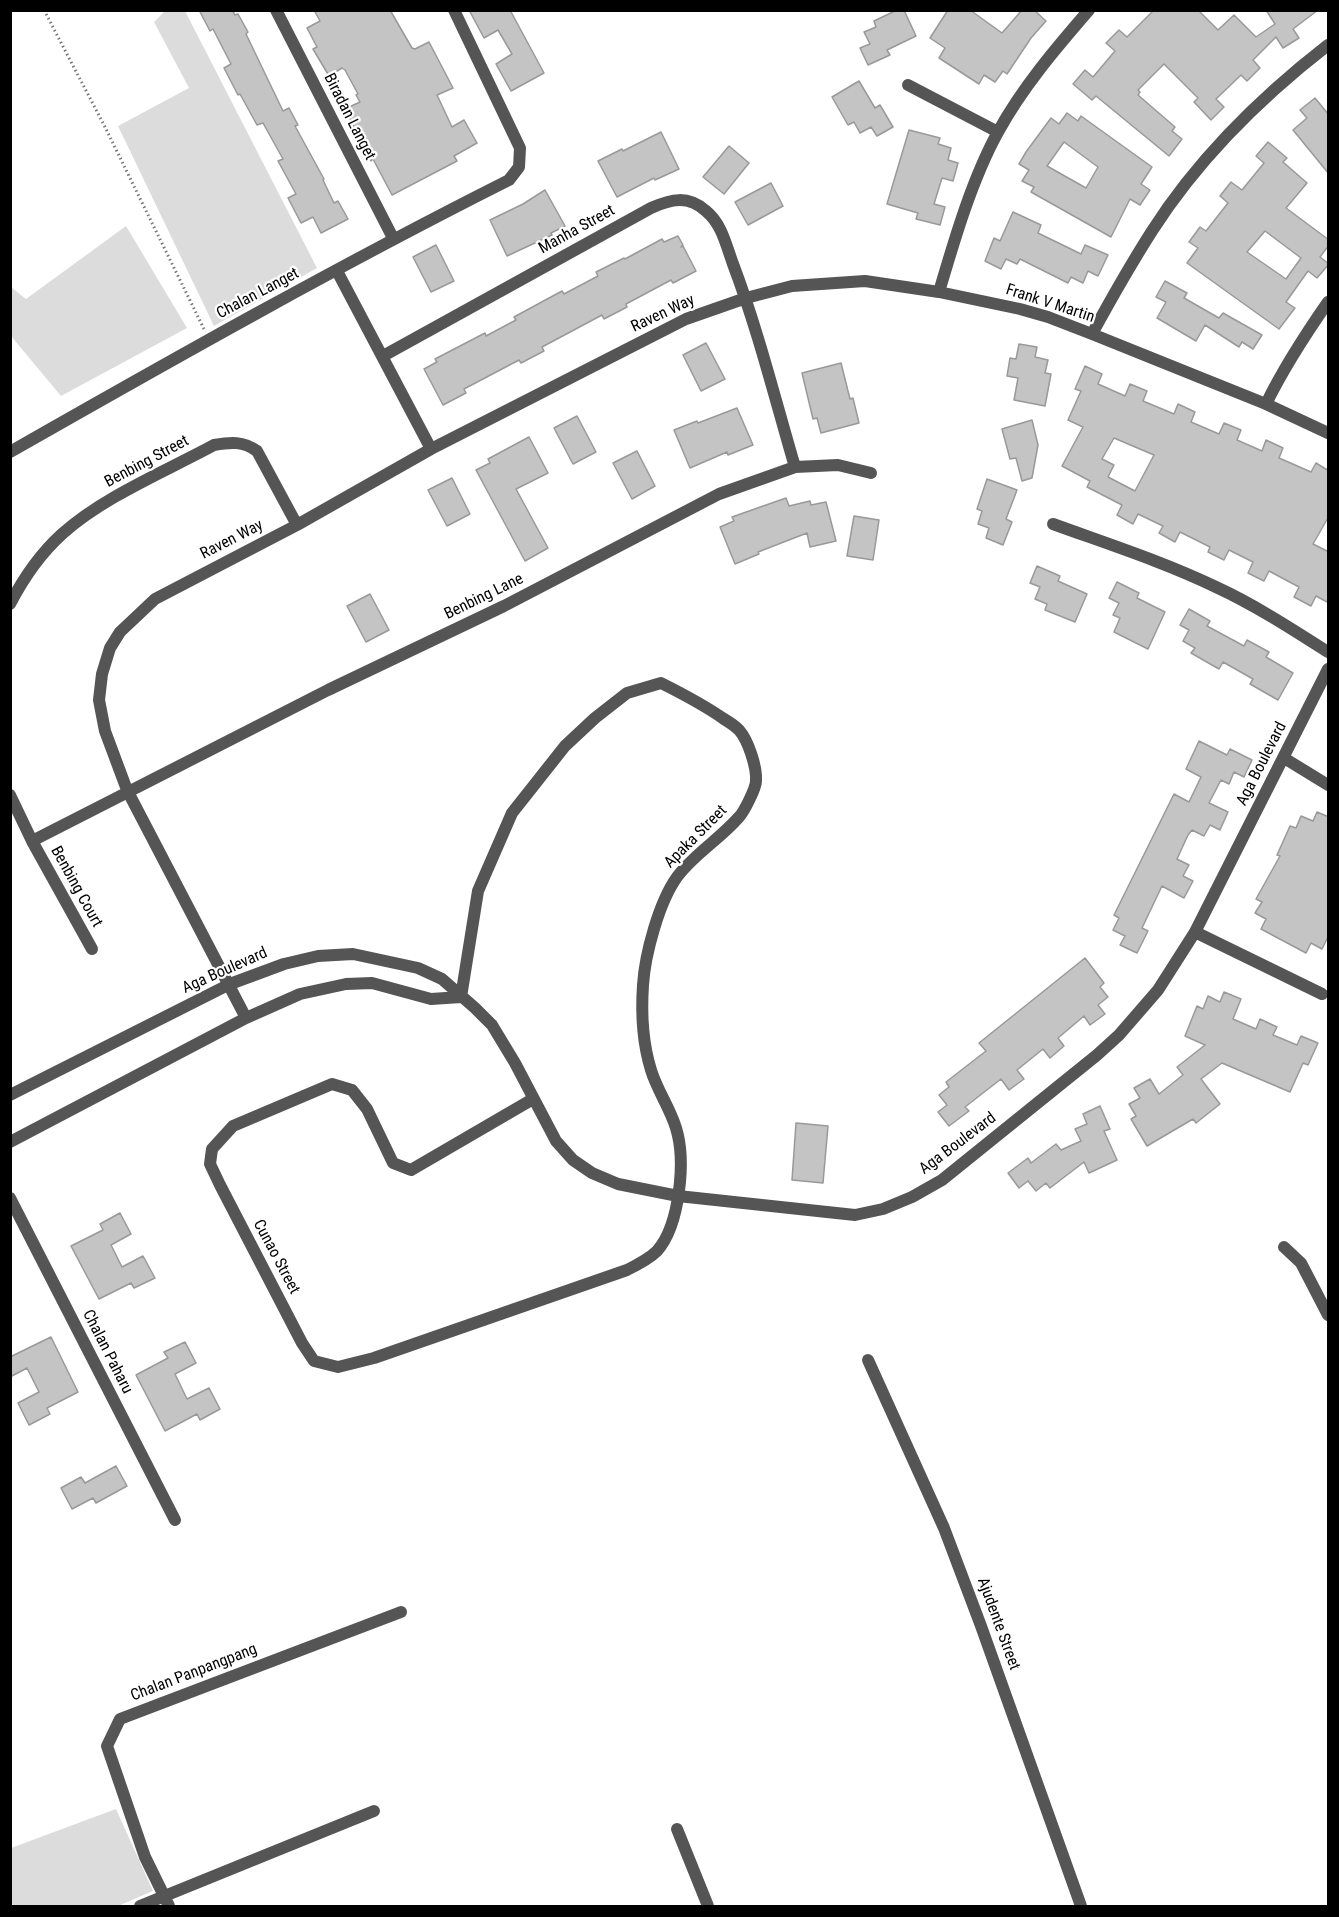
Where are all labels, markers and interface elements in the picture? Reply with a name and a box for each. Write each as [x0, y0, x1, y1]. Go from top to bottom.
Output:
street label: Biradan Langet [319, 70, 379, 164]
street label: Manha Street [536, 201, 618, 259]
street label: Chalan Langet [214, 264, 302, 324]
street label: Frank V Martin [1003, 281, 1097, 327]
street label: Raven Way [628, 291, 698, 337]
street label: Benbing Street [102, 432, 192, 492]
street label: Raven Way [197, 516, 267, 564]
street label: Benbing Lane [441, 570, 527, 624]
street label: Aga Boulevard [1233, 719, 1291, 809]
street label: Apaka Street [661, 802, 731, 872]
street label: Benbing Court [46, 843, 106, 931]
street label: Aga Boulevard [179, 944, 271, 998]
street label: Aga Boulevard [916, 1109, 1000, 1179]
street label: Cunao Street [248, 1217, 304, 1297]
street label: Chalan Paharu [78, 1307, 136, 1397]
street label: Ajudente Street [972, 1575, 1024, 1673]
street label: Chalan Panpangpang [128, 1640, 260, 1706]

